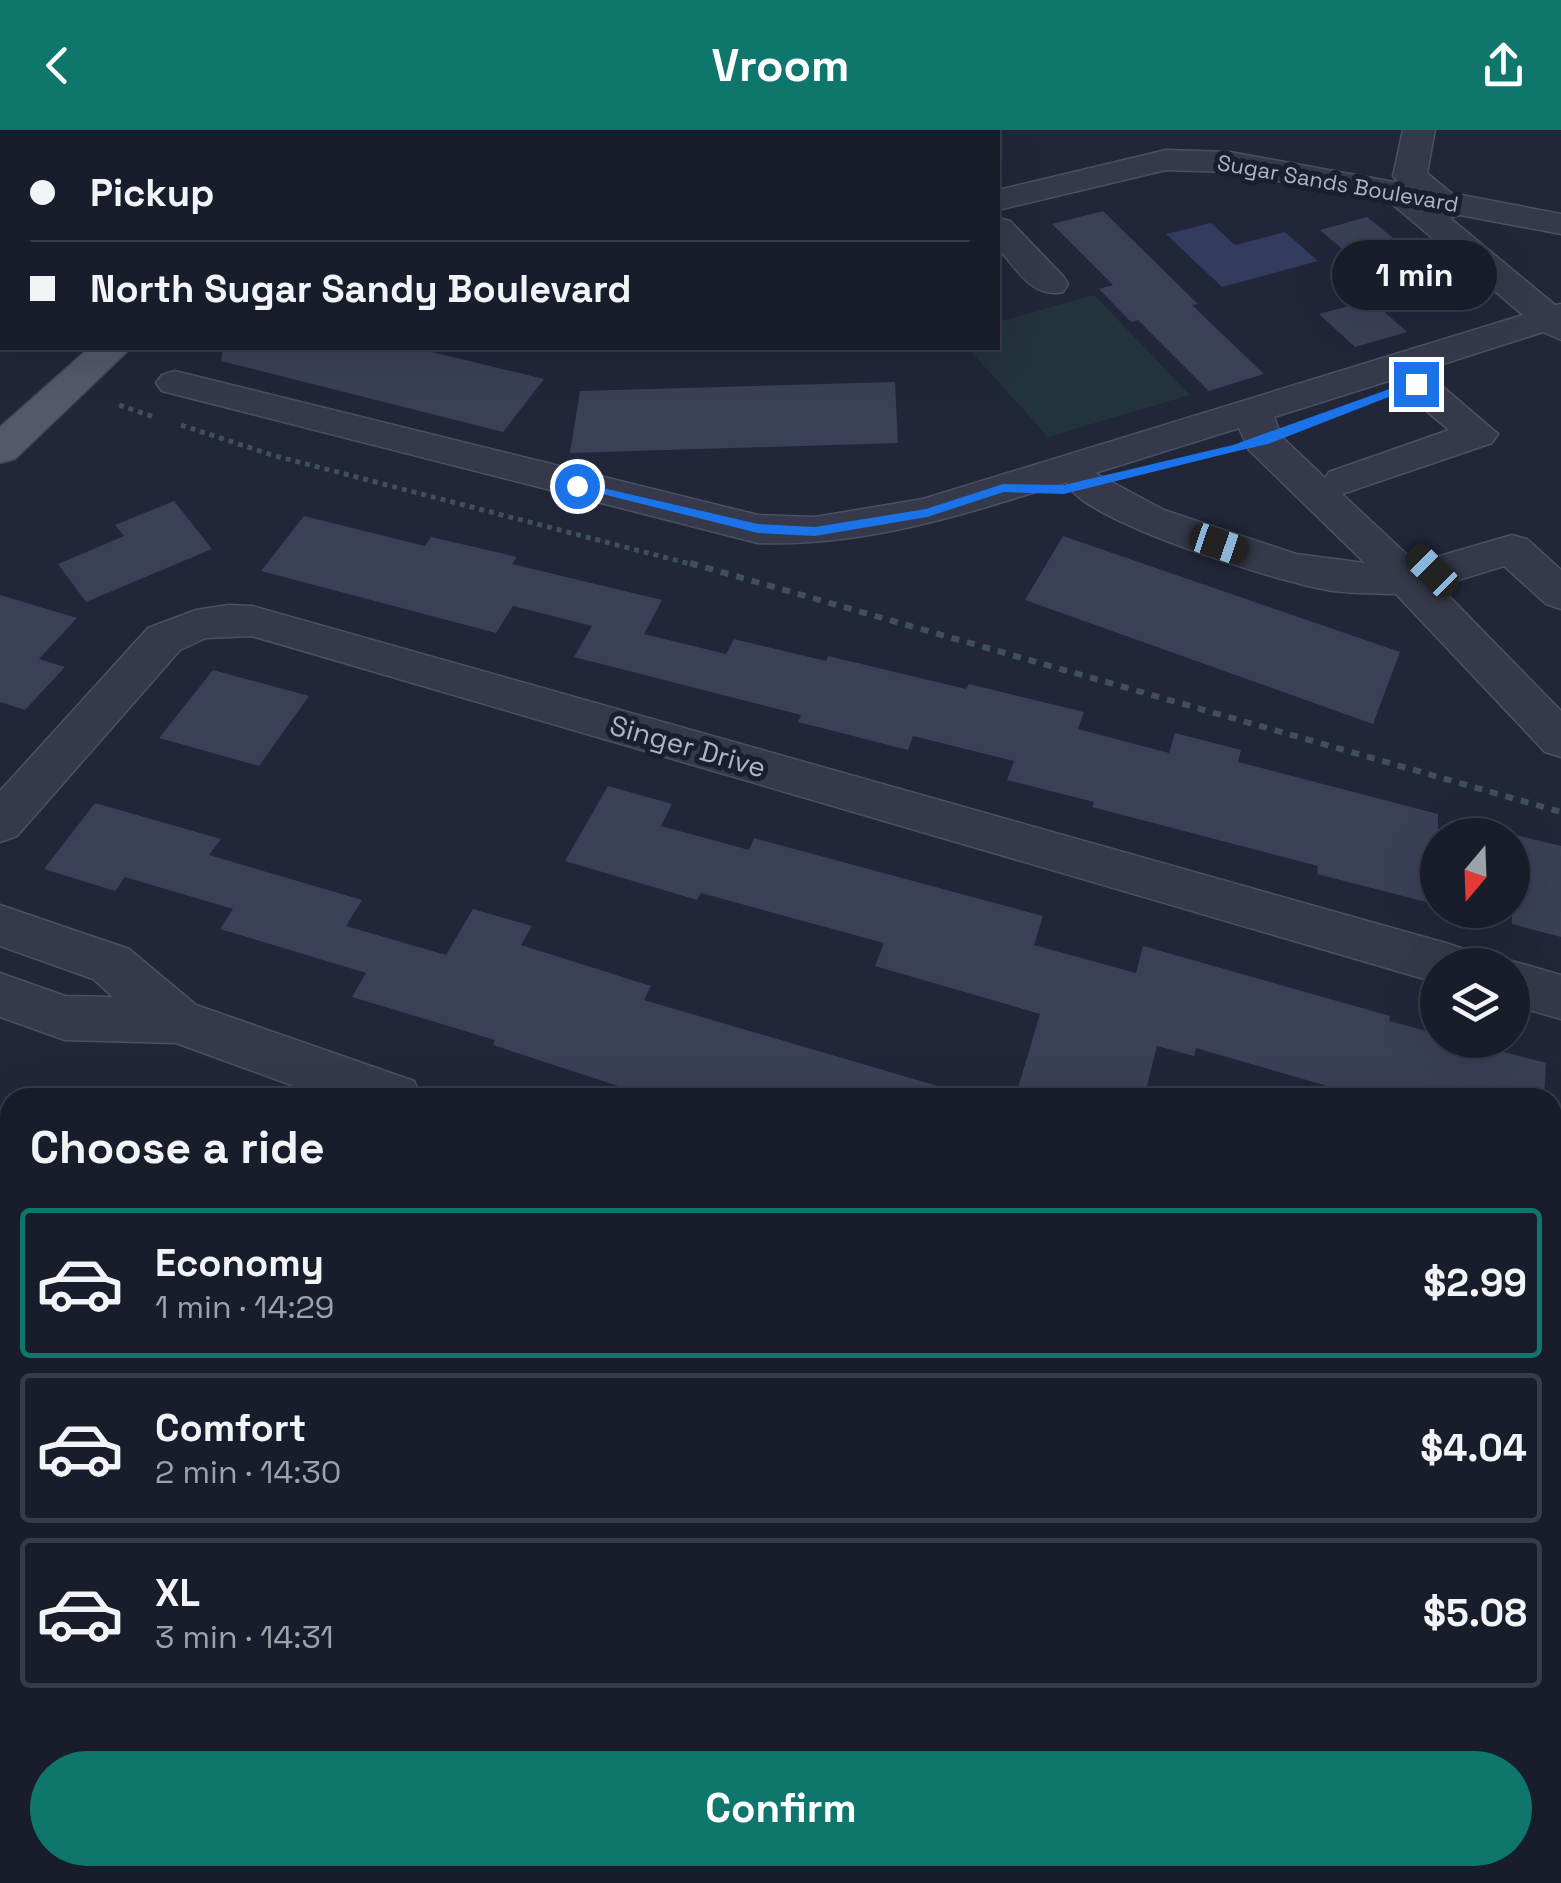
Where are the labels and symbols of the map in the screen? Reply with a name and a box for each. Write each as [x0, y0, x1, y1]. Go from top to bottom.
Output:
street label: Sugar Sands Boulevard [1215, 148, 1461, 218]
callout: 1 min [1334, 239, 1498, 309]
route end [1394, 362, 1439, 407]
route start [555, 464, 600, 509]
car [1186, 520, 1252, 568]
car [1400, 539, 1464, 603]
street label: Singer Drive [606, 707, 770, 785]
north arrow [1420, 818, 1530, 928]

